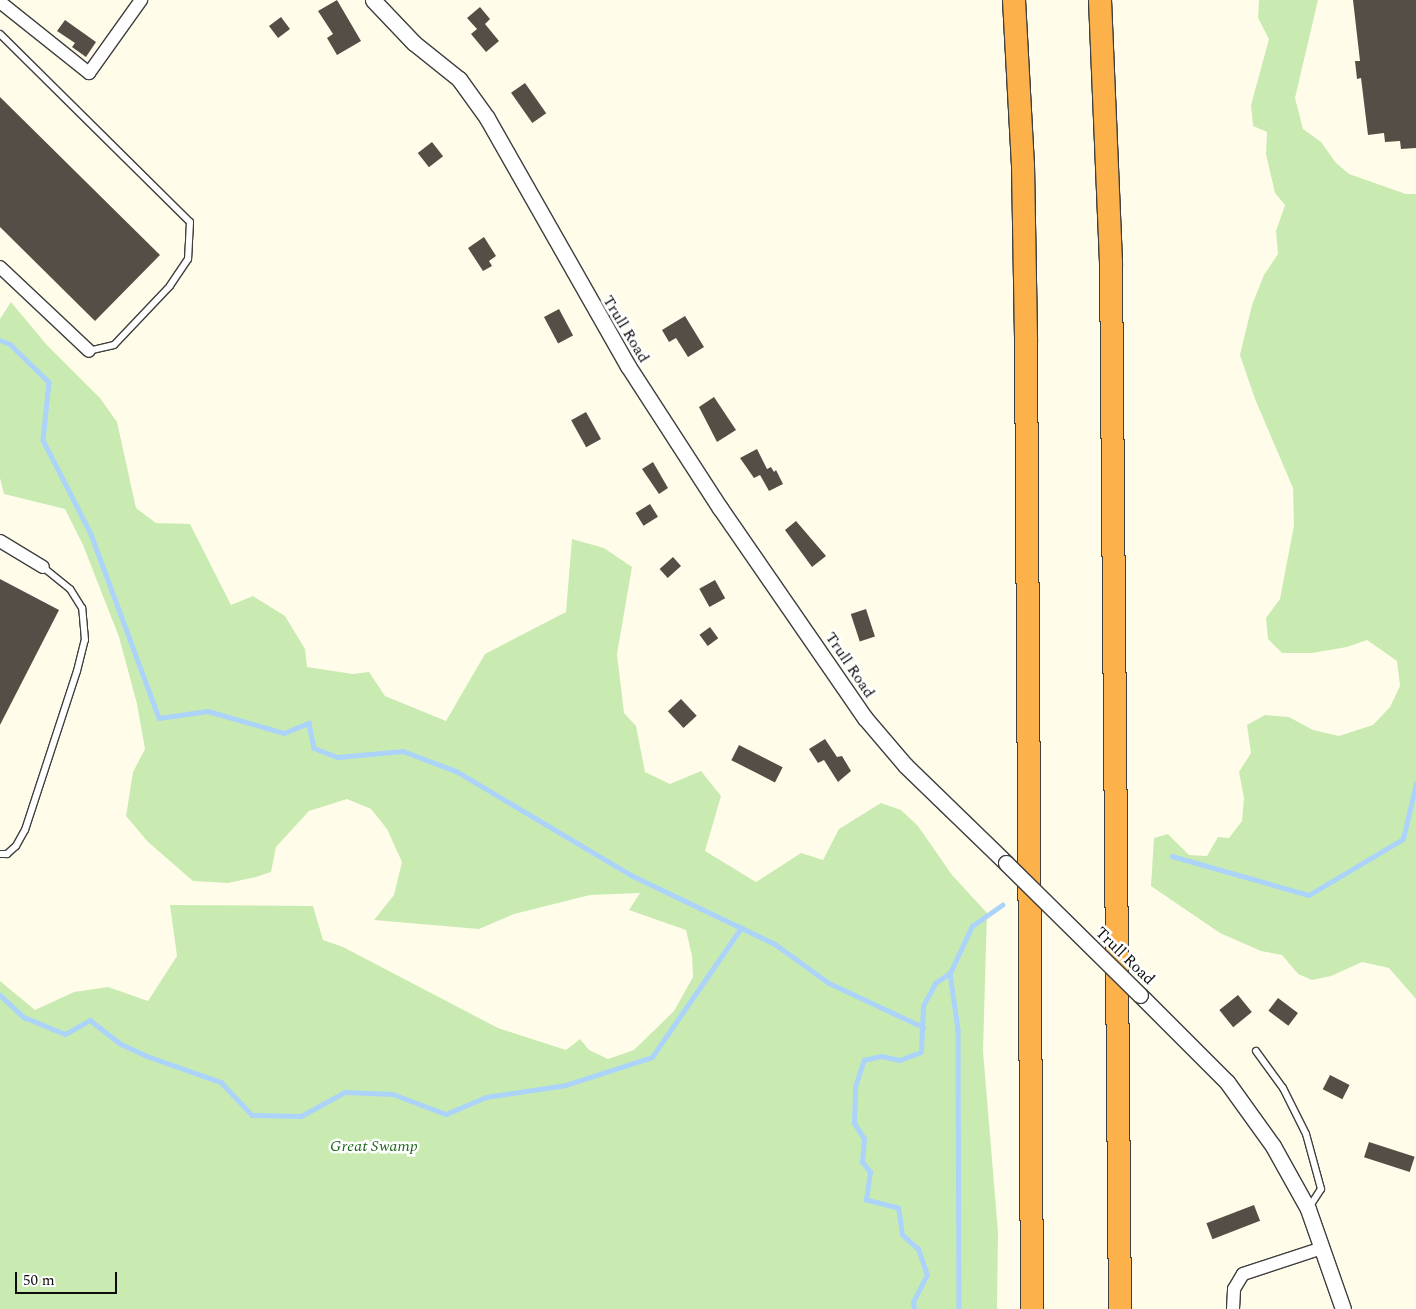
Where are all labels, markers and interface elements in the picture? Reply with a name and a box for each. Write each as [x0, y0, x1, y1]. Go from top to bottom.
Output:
street label: Trull Road [598, 292, 654, 366]
street label: Trull Road [821, 628, 879, 702]
street label: Trull Road [1091, 923, 1159, 989]
park label: Great Swamp [330, 1136, 418, 1156]
scale bar [18, 1262, 120, 1294]
text: 50 m [23, 1269, 55, 1292]

